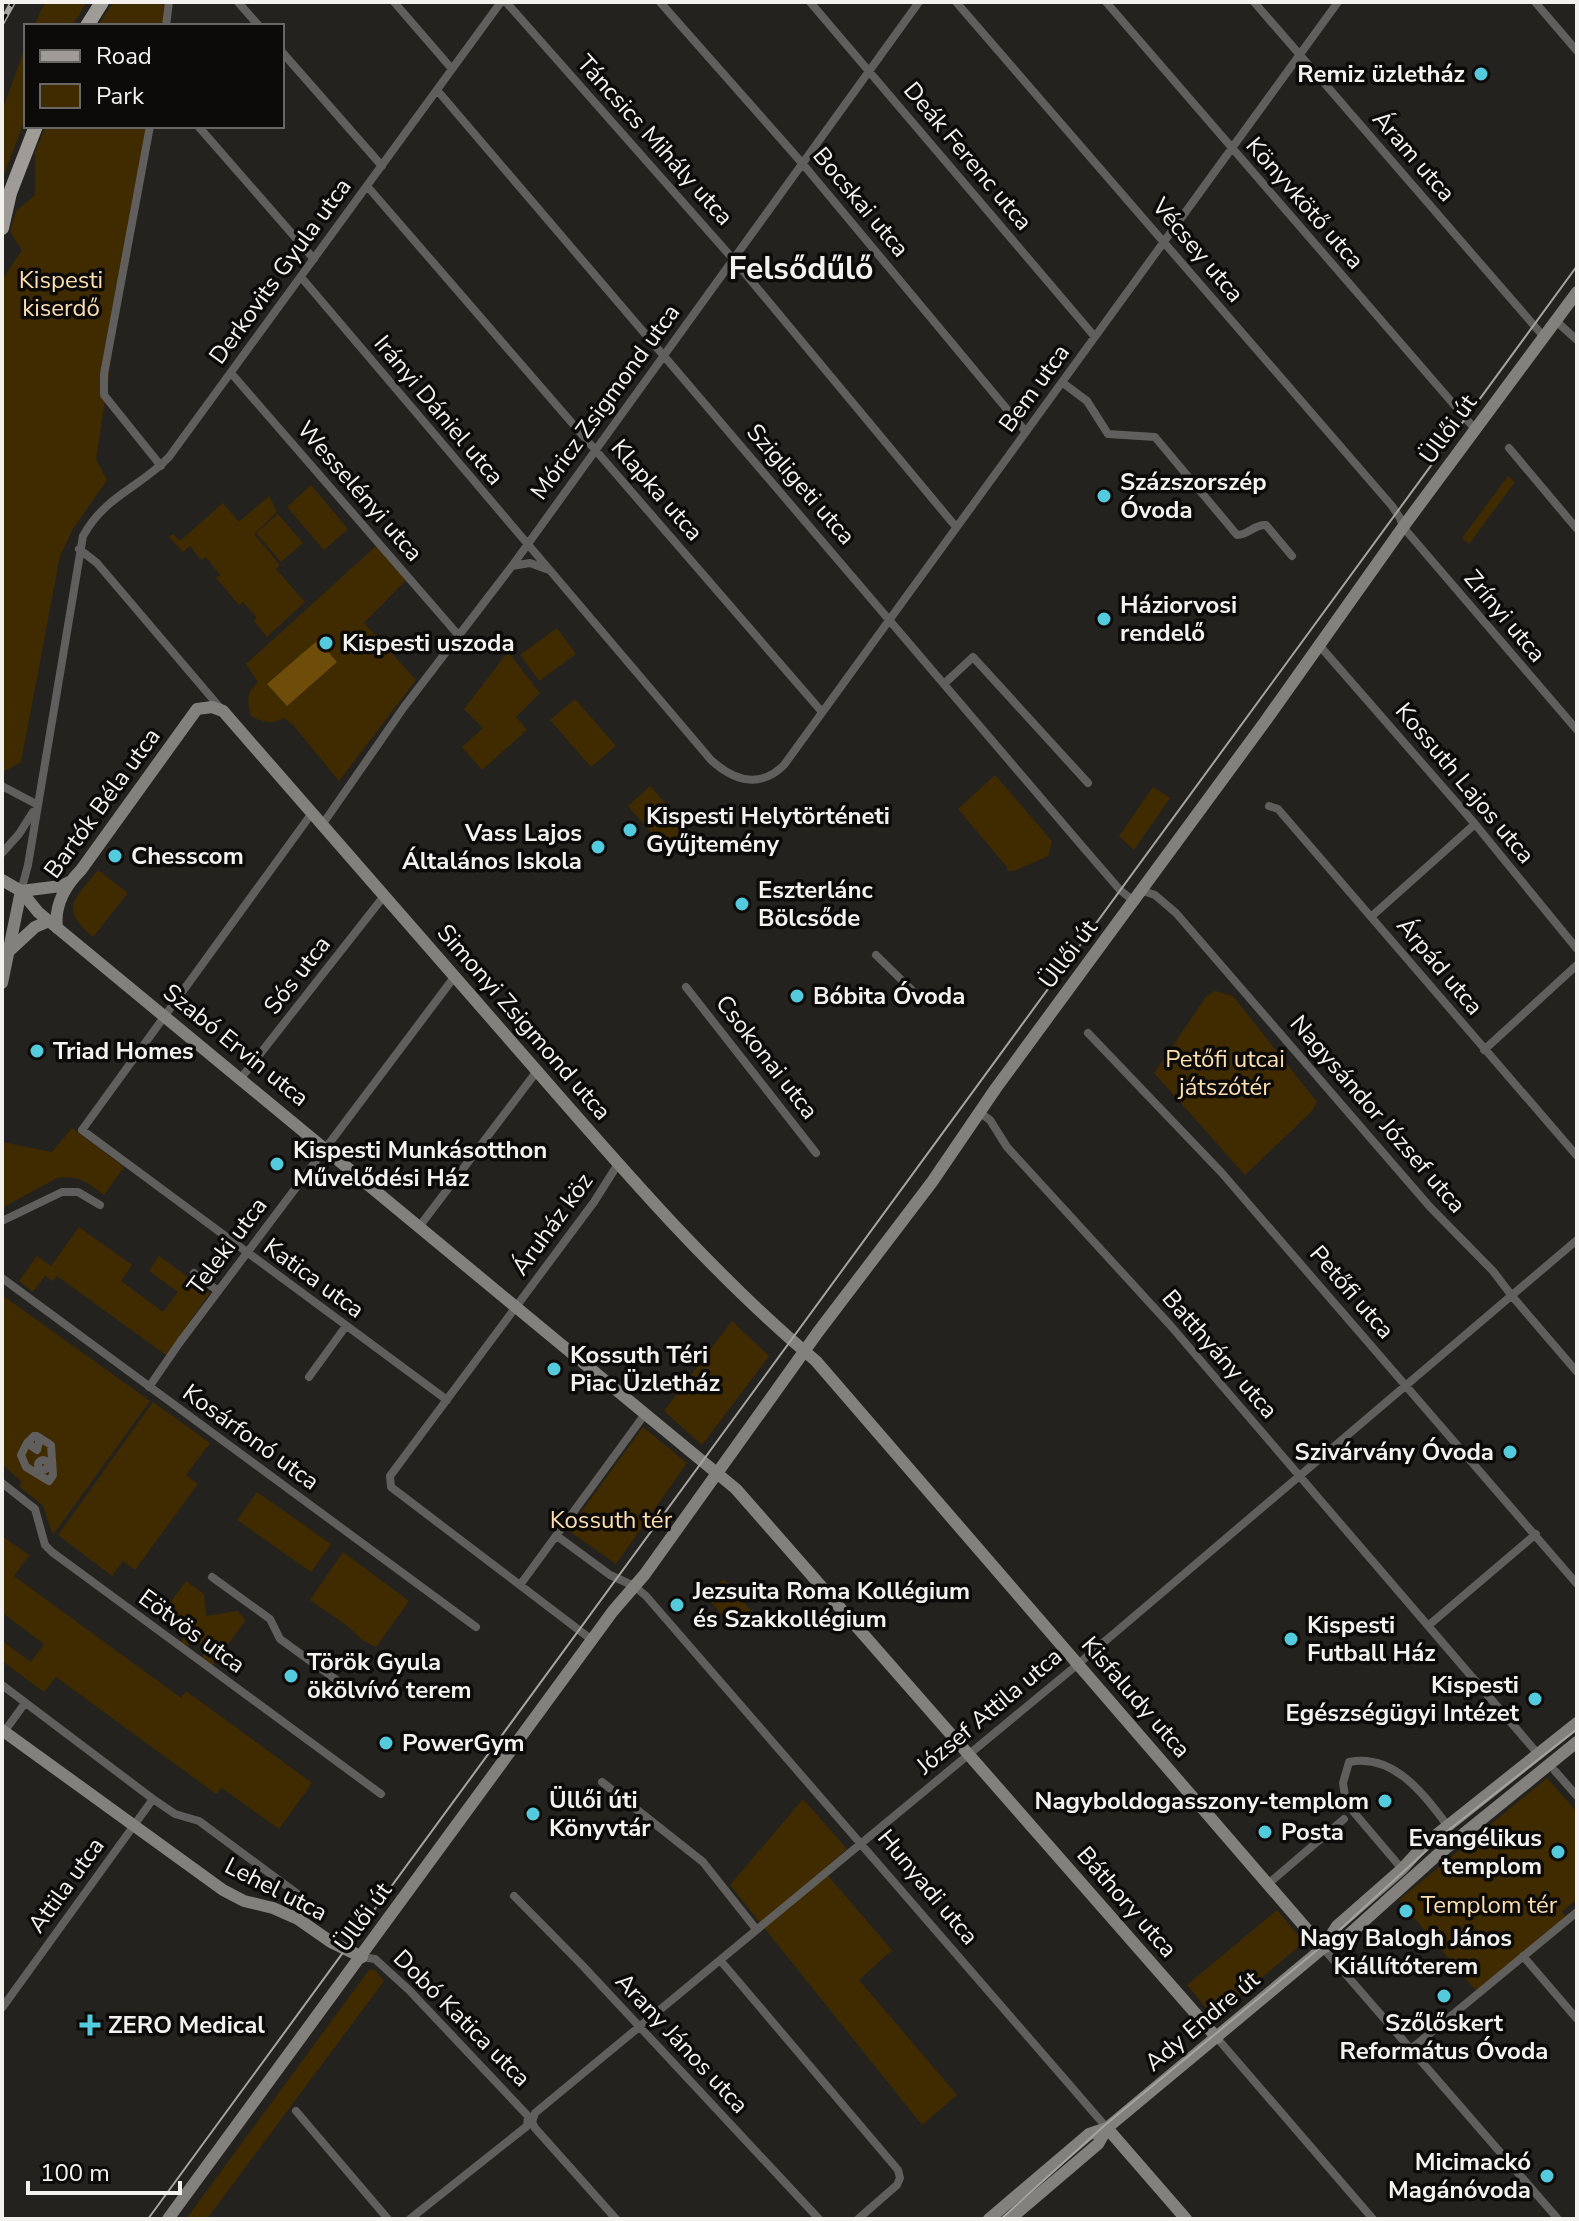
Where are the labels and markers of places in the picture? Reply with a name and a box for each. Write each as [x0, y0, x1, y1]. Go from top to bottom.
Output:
place label: Remiz üzletház [1297, 58, 1465, 90]
marker: Remiz üzletház [1472, 65, 1490, 83]
place label: Százszorszép Óvoda [1120, 466, 1267, 526]
marker: Százszorszép Óvoda [1095, 487, 1113, 505]
place label: Háziorvosi rendelő [1120, 589, 1237, 649]
marker: Háziorvosi rendelő [1095, 610, 1113, 628]
place label: Kispesti uszoda [342, 627, 515, 659]
marker: Kispesti uszoda [317, 634, 335, 652]
place label: Kispesti Helytörténeti Gyűjtemény [646, 800, 890, 860]
place label: Vass Lajos Általános Iskola [402, 817, 582, 877]
marker: Kispesti Helytörténeti Gyűjtemény [621, 821, 639, 839]
marker: Vass Lajos Általános Iskola [589, 838, 607, 856]
place label: Chesscom [131, 840, 244, 872]
marker: Chesscom [106, 847, 124, 865]
place label: Eszterlánc Bölcsőde [758, 874, 874, 934]
marker: Eszterlánc Bölcsőde [733, 895, 751, 913]
place label: Bóbita Óvoda [813, 980, 965, 1012]
marker: Bóbita Óvoda [788, 987, 806, 1005]
place label: Triad Homes [53, 1035, 194, 1067]
marker: Triad Homes [28, 1042, 46, 1060]
place label: Kispesti Munkásotthon Művelődési Ház [293, 1134, 547, 1194]
marker: Kispesti Munkásotthon Művelődési Ház [268, 1155, 286, 1173]
place label: Kossuth Téri Piac Üzletház [570, 1339, 720, 1399]
marker: Kossuth Téri Piac Üzletház [545, 1360, 563, 1378]
place label: Szivárvány Óvoda [1295, 1436, 1494, 1468]
marker: Szivárvány Óvoda [1501, 1443, 1519, 1461]
place label: Jezsuita Roma Kollégium és Szakkollégium [692, 1575, 970, 1635]
marker: Jezsuita Roma Kollégium és Szakkollégium [668, 1596, 686, 1614]
place label: Kispesti Futball Ház [1307, 1609, 1436, 1669]
marker: Kispesti Futball Ház [1282, 1630, 1300, 1648]
place label: Török Gyula ökölvívó terem [307, 1646, 471, 1706]
marker: Török Gyula ökölvívó terem [282, 1667, 300, 1685]
place label: Kispesti Egészségügyi Intézet [1286, 1669, 1520, 1729]
marker: Kispesti Egészségügyi Intézet [1526, 1690, 1544, 1708]
place label: PowerGym [402, 1727, 525, 1759]
marker: PowerGym [377, 1734, 395, 1752]
place label: Üllői úti Könyvtár [549, 1784, 651, 1844]
place label: Nagyboldogasszony-templom [1034, 1785, 1369, 1817]
marker: Nagyboldogasszony-templom [1376, 1792, 1394, 1810]
marker: Üllői úti Könyvtár [524, 1805, 542, 1823]
place label: Posta [1281, 1816, 1344, 1848]
place label: Evangélikus templom [1409, 1822, 1542, 1882]
marker: Posta [1256, 1823, 1274, 1841]
marker: Evangélikus templom [1549, 1843, 1567, 1861]
marker: Nagy Balogh János Kiállítóterem [1397, 1902, 1415, 1920]
place label: Nagy Balogh János Kiállítóterem [1300, 1922, 1512, 1982]
marker: Szőlőskert Református Óvoda [1435, 1987, 1453, 2005]
place label: Szőlőskert Református Óvoda [1340, 2007, 1548, 2067]
place label: ZERO Medical [108, 2009, 265, 2041]
marker: ZERO Medical [79, 2014, 101, 2036]
place label: Micimackó Magánóvoda [1388, 2146, 1531, 2206]
marker: Micimackó Magánóvoda [1538, 2167, 1556, 2185]

